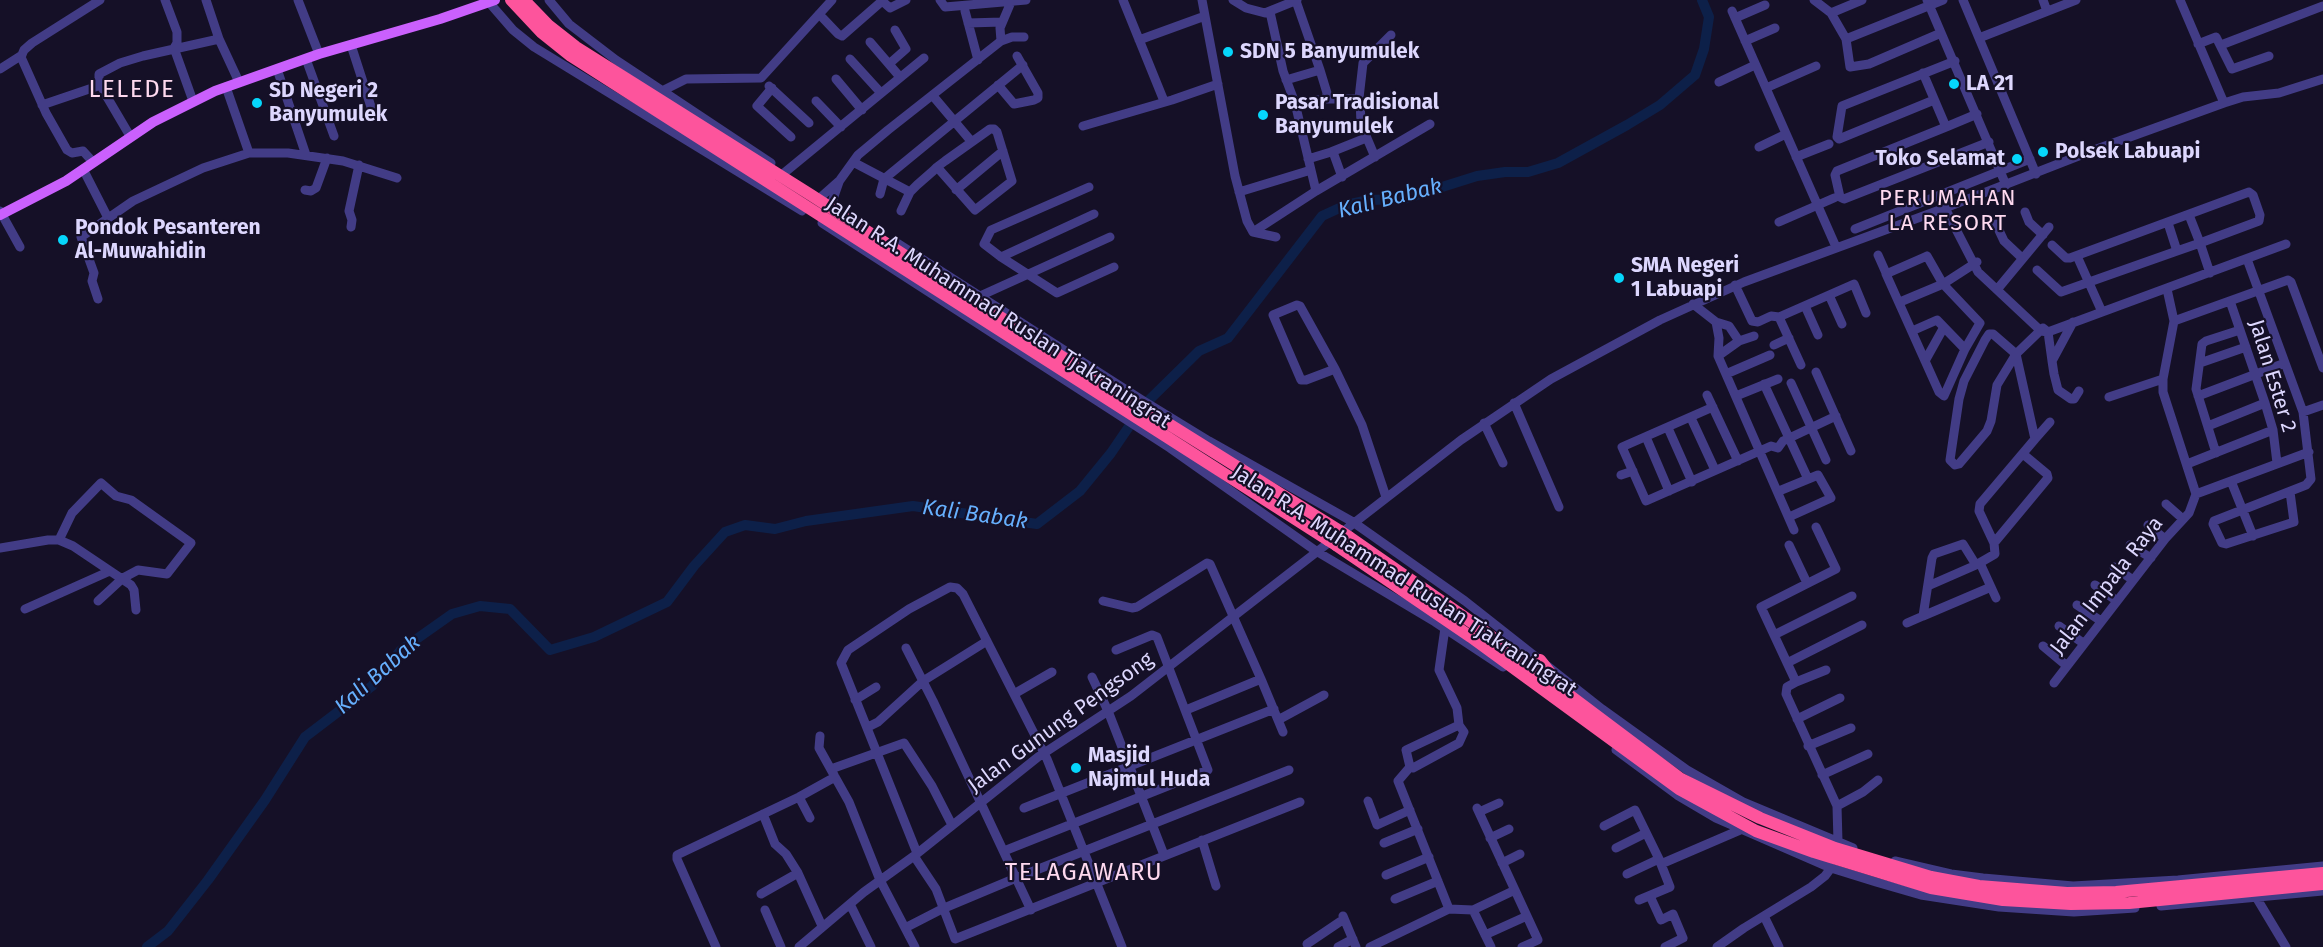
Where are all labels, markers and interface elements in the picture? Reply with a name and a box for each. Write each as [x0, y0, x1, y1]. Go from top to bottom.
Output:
place label: SDN 5 Banyumulek [1240, 39, 1419, 65]
marker: SDN 5 Banyumulek [1221, 45, 1235, 59]
place label: LA 21 [1966, 71, 2014, 97]
district label: LELEDE [89, 76, 175, 104]
marker: LA 21 [1947, 77, 1961, 91]
place label: SD Negeri 2 Banyumulek [269, 78, 387, 128]
place label: Pasar Tradisional Banyumulek [1275, 90, 1439, 140]
marker: SD Negeri 2 Banyumulek [250, 96, 264, 110]
marker: Pasar Tradisional Banyumulek [1256, 108, 1270, 122]
place label: Polsek Labuapi [2055, 139, 2200, 165]
marker: Polsek Labuapi [2036, 145, 2050, 159]
place label: Toko Selamat [1875, 146, 2005, 172]
marker: Toko Selamat [2010, 152, 2024, 166]
water label: Kali Babak [1335, 173, 1445, 225]
district label: PERUMAHAN LA RESORT [1879, 186, 2017, 237]
street label: Jalan R.A. Muhammad Ruslan Tjakraningrat [821, 192, 1175, 434]
place label: Pondok Pesanteren Al-Muwahidin [75, 215, 261, 265]
marker: Pondok Pesanteren Al-Muwahidin [56, 233, 70, 247]
place label: SMA Negeri 1 Labuapi [1631, 253, 1739, 303]
marker: SMA Negeri 1 Labuapi [1612, 271, 1626, 285]
street label: Jalan Ester 2 [2243, 317, 2301, 435]
street label: Jalan R.A. Muhammad Ruslan Tjakraningrat [1227, 460, 1581, 702]
water label: Kali Babak [921, 495, 1029, 535]
street label: Jalan Impala Raya [2045, 512, 2169, 660]
water label: Kali Babak [330, 630, 426, 720]
street label: Jalan Gunung Pengsong [963, 647, 1159, 799]
place label: Masjid Najmul Huda [1088, 743, 1210, 793]
marker: Masjid Najmul Huda [1069, 761, 1083, 775]
district label: TELAGAWARU [1005, 859, 1163, 887]

